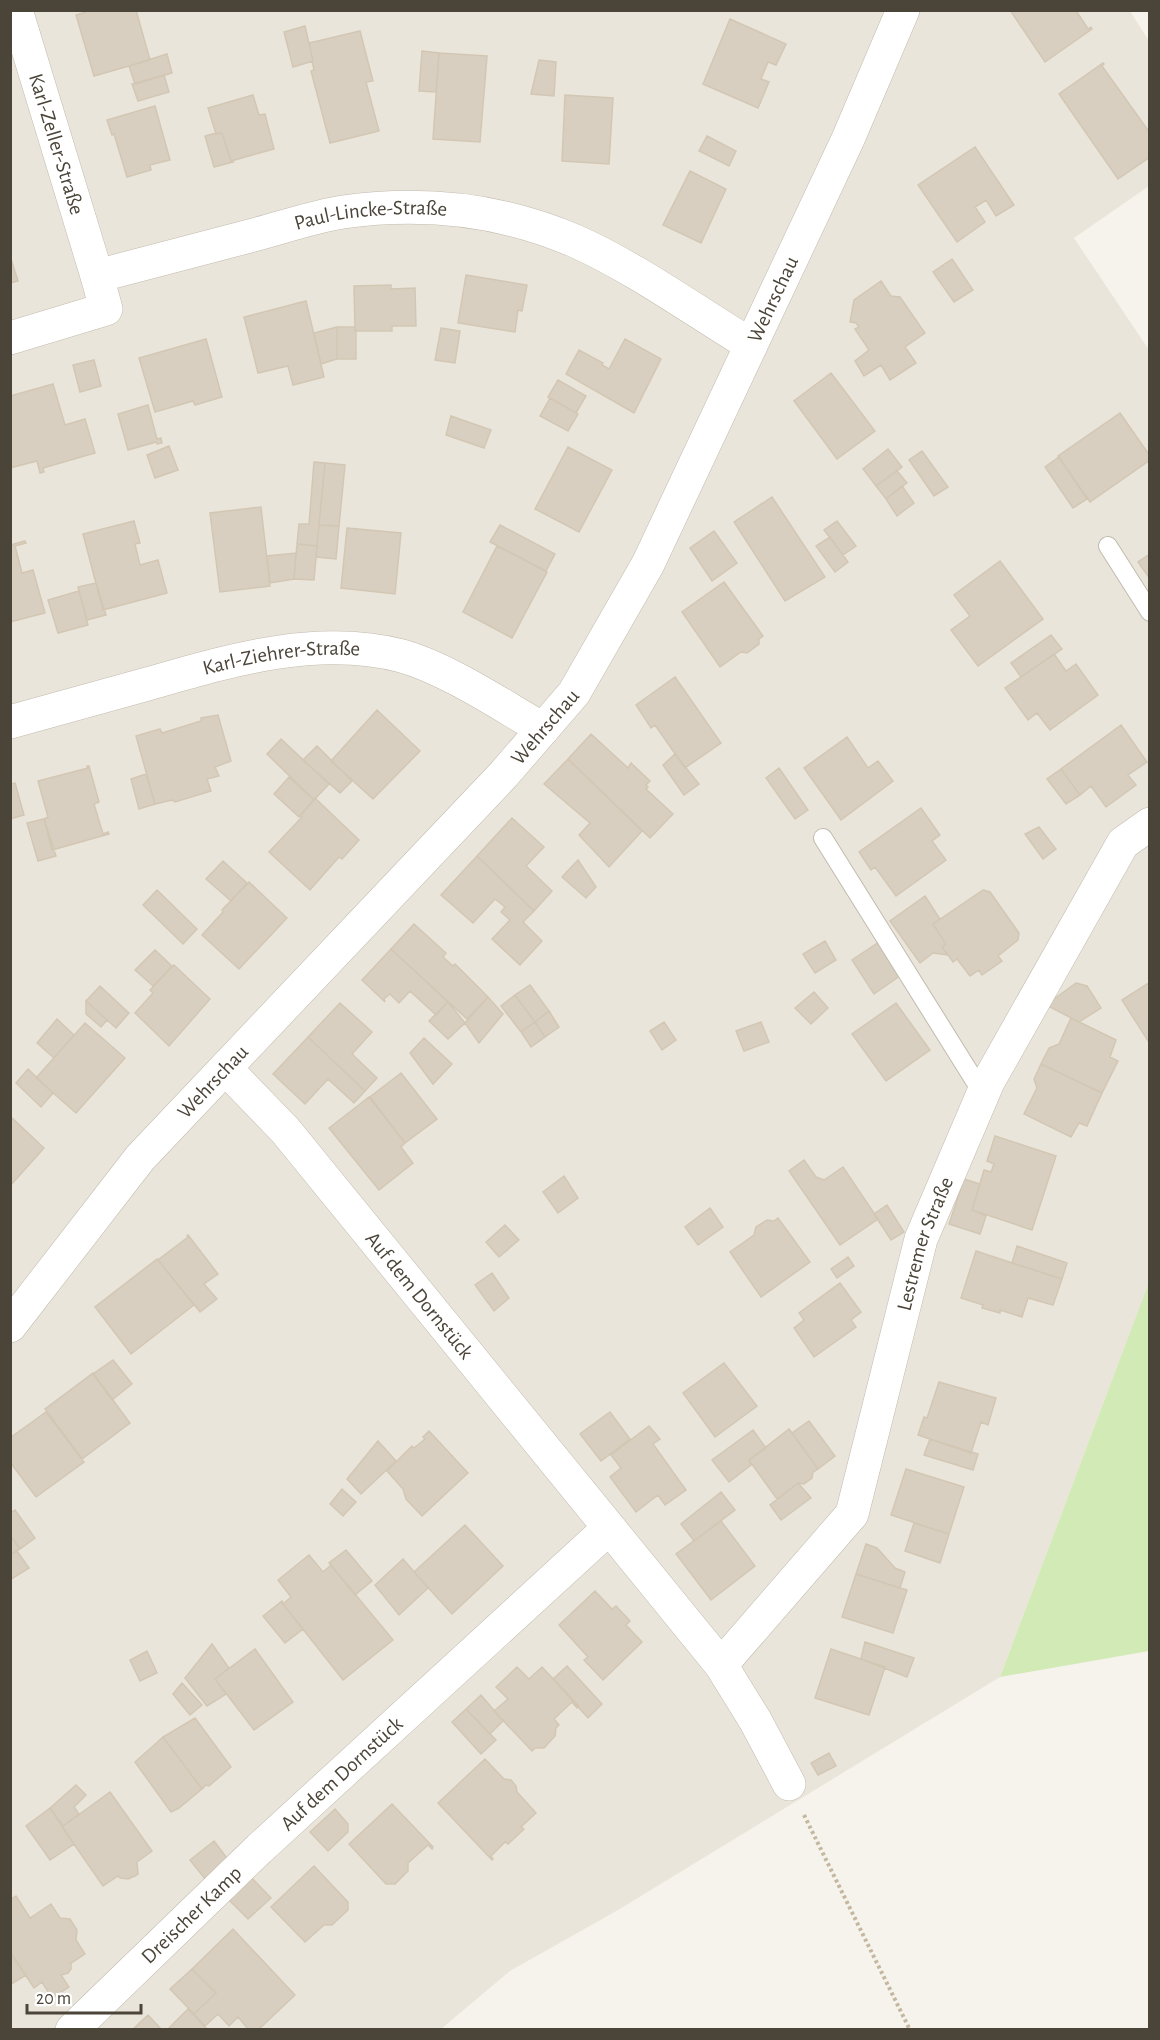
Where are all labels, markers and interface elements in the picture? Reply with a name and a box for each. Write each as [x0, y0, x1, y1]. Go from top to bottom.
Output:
street label: Karl-Zeller-Straße [25, 71, 88, 217]
street label: Paul-Lincke-Straße [292, 197, 448, 233]
street label: Wehrschau [743, 253, 802, 345]
street label: Karl-Ziehrer-Straße [200, 637, 361, 679]
street label: Wehrschau [507, 685, 583, 769]
street label: Wehrschau [173, 1040, 252, 1122]
street label: Lestremer Straße [893, 1174, 957, 1313]
street label: Auf dem Dornstück [362, 1228, 478, 1363]
street label: Auf dem Dornstück [276, 1712, 407, 1834]
street label: Dreischer Kamp [137, 1862, 245, 1967]
scale bar [27, 1977, 141, 2015]
text: 20 m [36, 1990, 71, 2008]

